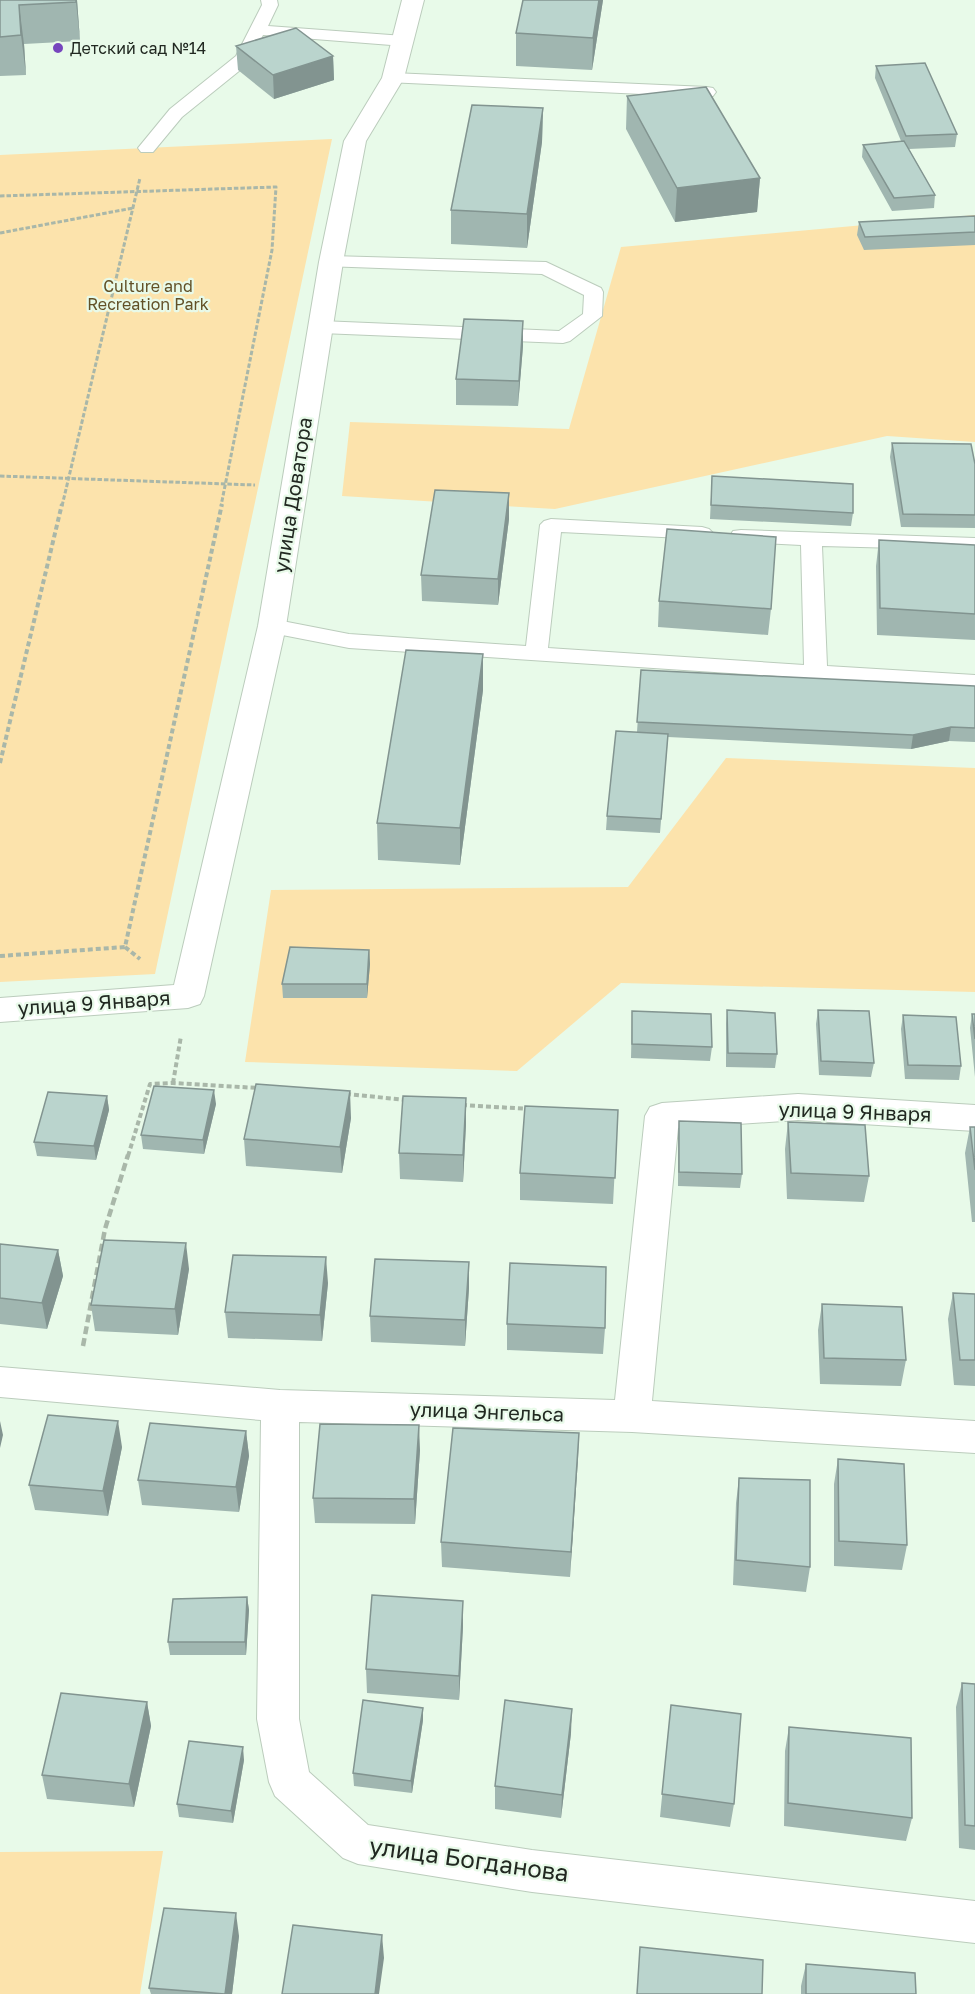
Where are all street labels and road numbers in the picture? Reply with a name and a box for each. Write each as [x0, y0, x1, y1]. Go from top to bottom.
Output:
street label: улица Доватора [268, 415, 316, 575]
street label: улица 9 Января [17, 985, 171, 1019]
street label: улица 9 Января [778, 1096, 932, 1126]
street label: улица Энгельса [409, 1396, 565, 1426]
street label: улица Богданова [368, 1830, 571, 1887]

